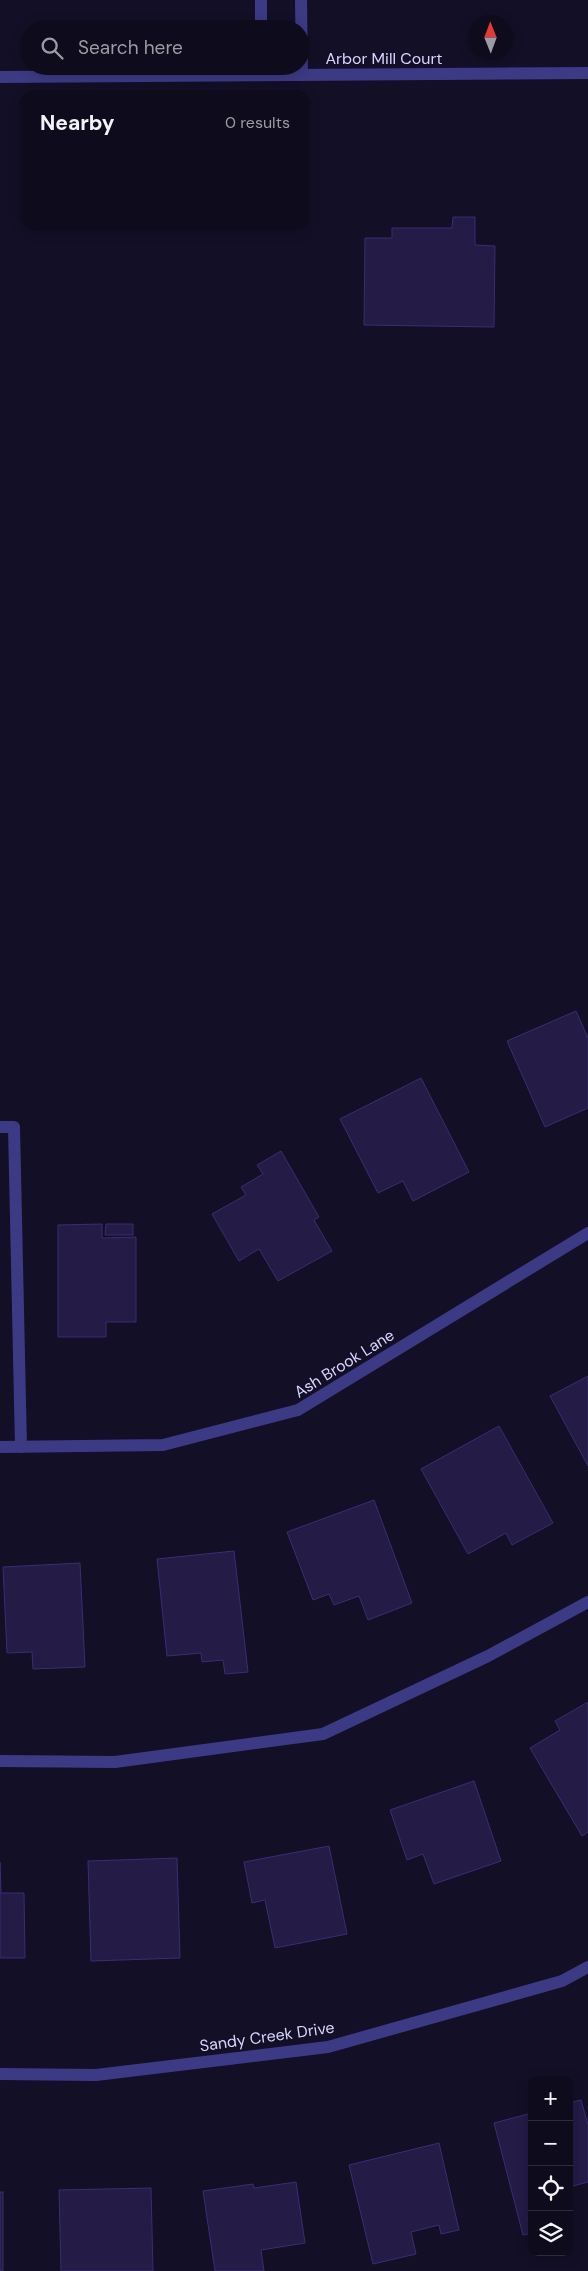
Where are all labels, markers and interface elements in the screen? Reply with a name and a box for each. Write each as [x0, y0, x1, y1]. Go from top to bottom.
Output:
north arrow [468, 15, 513, 60]
search box [20, 20, 310, 75]
icon: search [38, 34, 66, 62]
text: Search here [78, 35, 183, 60]
street label: Arbor Mill Court [325, 48, 443, 69]
text: Nearby [40, 109, 114, 137]
text: 0 results [225, 112, 290, 133]
street label: Ash Brook Lane [290, 1324, 398, 1403]
street label: Sandy Creek Drive [198, 2017, 336, 2056]
map controls [528, 2076, 573, 2256]
button: + [528, 2076, 573, 2121]
button: − [528, 2121, 573, 2166]
button: locate [528, 2166, 573, 2211]
button: layers [528, 2211, 573, 2256]

